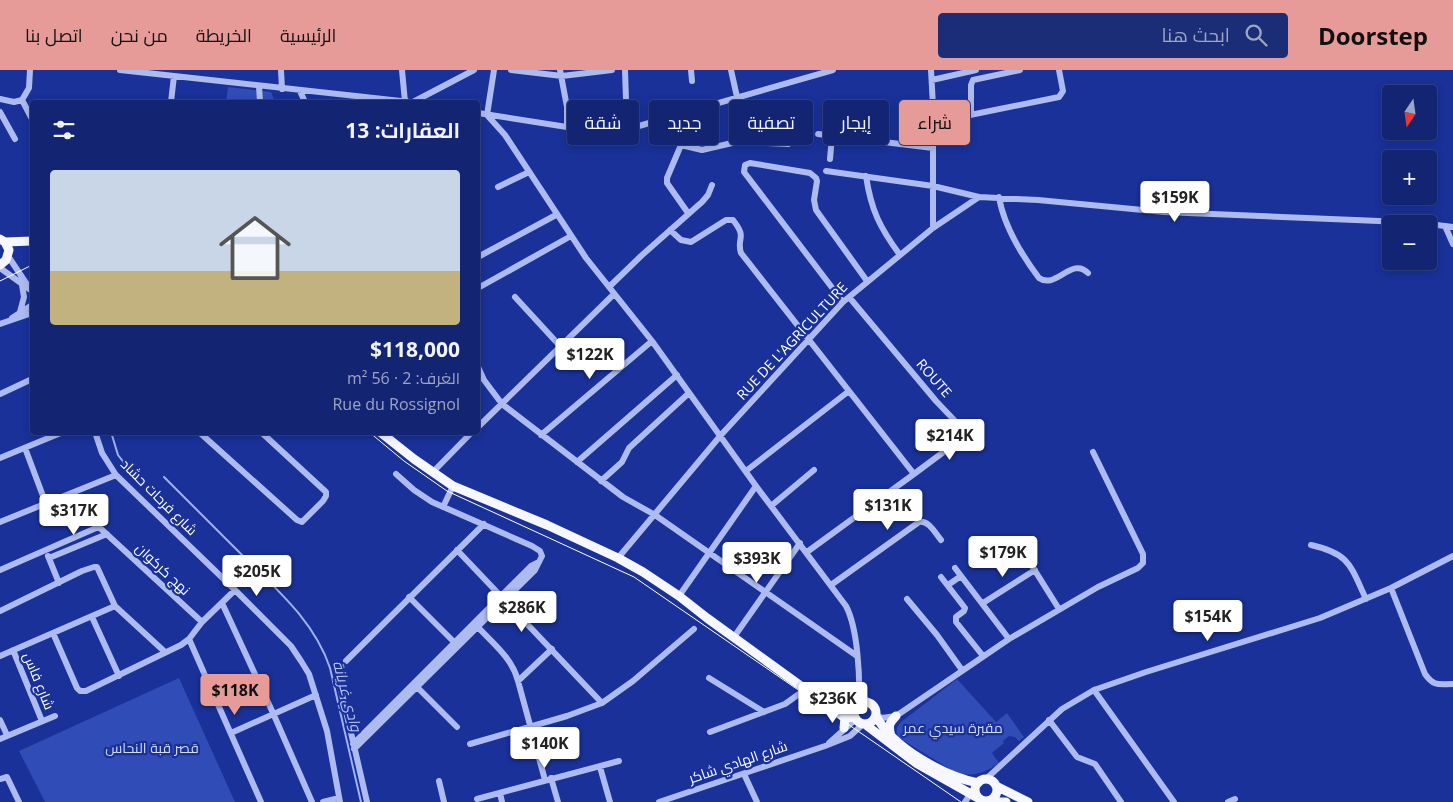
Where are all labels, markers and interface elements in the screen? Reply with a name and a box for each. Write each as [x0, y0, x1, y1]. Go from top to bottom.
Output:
search box [938, 13, 1288, 58]
text: Doorstep [1318, 19, 1428, 52]
icon: search [1242, 21, 1270, 49]
text: ابحث هنا [1161, 22, 1230, 48]
text: اتصل بنا [25, 23, 83, 47]
text: من نحن [111, 23, 168, 47]
text: الخريطة [196, 23, 252, 47]
text: الرئيسية [280, 23, 336, 47]
north arrow [1382, 85, 1438, 140]
map controls [1382, 85, 1437, 270]
chip: شقة [567, 100, 639, 145]
chip: جديد [649, 100, 719, 145]
chip: تصفية [729, 100, 813, 145]
chip: إيجار [823, 100, 889, 145]
chip: شراء [899, 100, 970, 145]
icon: filters [50, 116, 78, 144]
text: العقارات: 13 [345, 116, 460, 144]
button: + [1382, 150, 1437, 205]
pin: $159K [1140, 180, 1210, 223]
text: $159K [1151, 186, 1199, 208]
icon: home [210, 203, 300, 293]
button: − [1382, 215, 1437, 270]
street label: RUE DE L'AGRICULTURE [732, 278, 851, 404]
text: $118,000 [370, 335, 460, 363]
pin: $122K [555, 338, 625, 380]
text: $122K [566, 343, 614, 365]
street label: ROUTE [912, 354, 956, 401]
text: الغرف: 2 · 56 m² [347, 367, 460, 389]
text: Rue du Rossignol [332, 393, 460, 415]
pin: $214K [915, 418, 985, 461]
text: $214K [926, 424, 974, 446]
street label: شارع فرحات حشاد [117, 454, 202, 539]
pin: $131K [853, 488, 923, 531]
pin: $317K [39, 494, 109, 536]
text: $131K [864, 494, 912, 516]
text: $317K [50, 499, 98, 521]
pin: $179K [968, 536, 1038, 578]
street label: نهج كركوان [132, 538, 195, 599]
text: $179K [979, 541, 1027, 563]
pin: $393K [722, 542, 792, 584]
text: $393K [733, 547, 781, 569]
pin: $205K [222, 554, 292, 597]
text: $205K [233, 560, 281, 582]
pin: $286K [487, 590, 557, 633]
text: $286K [498, 596, 546, 618]
pin: $154K [1173, 600, 1243, 642]
text: $154K [1184, 605, 1232, 627]
street label: شارع فاس [19, 649, 60, 712]
water label: وادي غريانة [326, 658, 367, 735]
pin: $118K [200, 674, 270, 716]
text: $118K [211, 679, 259, 701]
pin: $236K [798, 682, 868, 724]
text: $236K [809, 687, 857, 709]
park label: مقبرة سيدي عمر [902, 718, 1003, 740]
pin: $140K [510, 726, 580, 769]
text: $140K [521, 732, 569, 754]
street label: شارع الهادي شاكر [685, 736, 791, 790]
park label: قصر قبة النحاس [105, 738, 199, 757]

